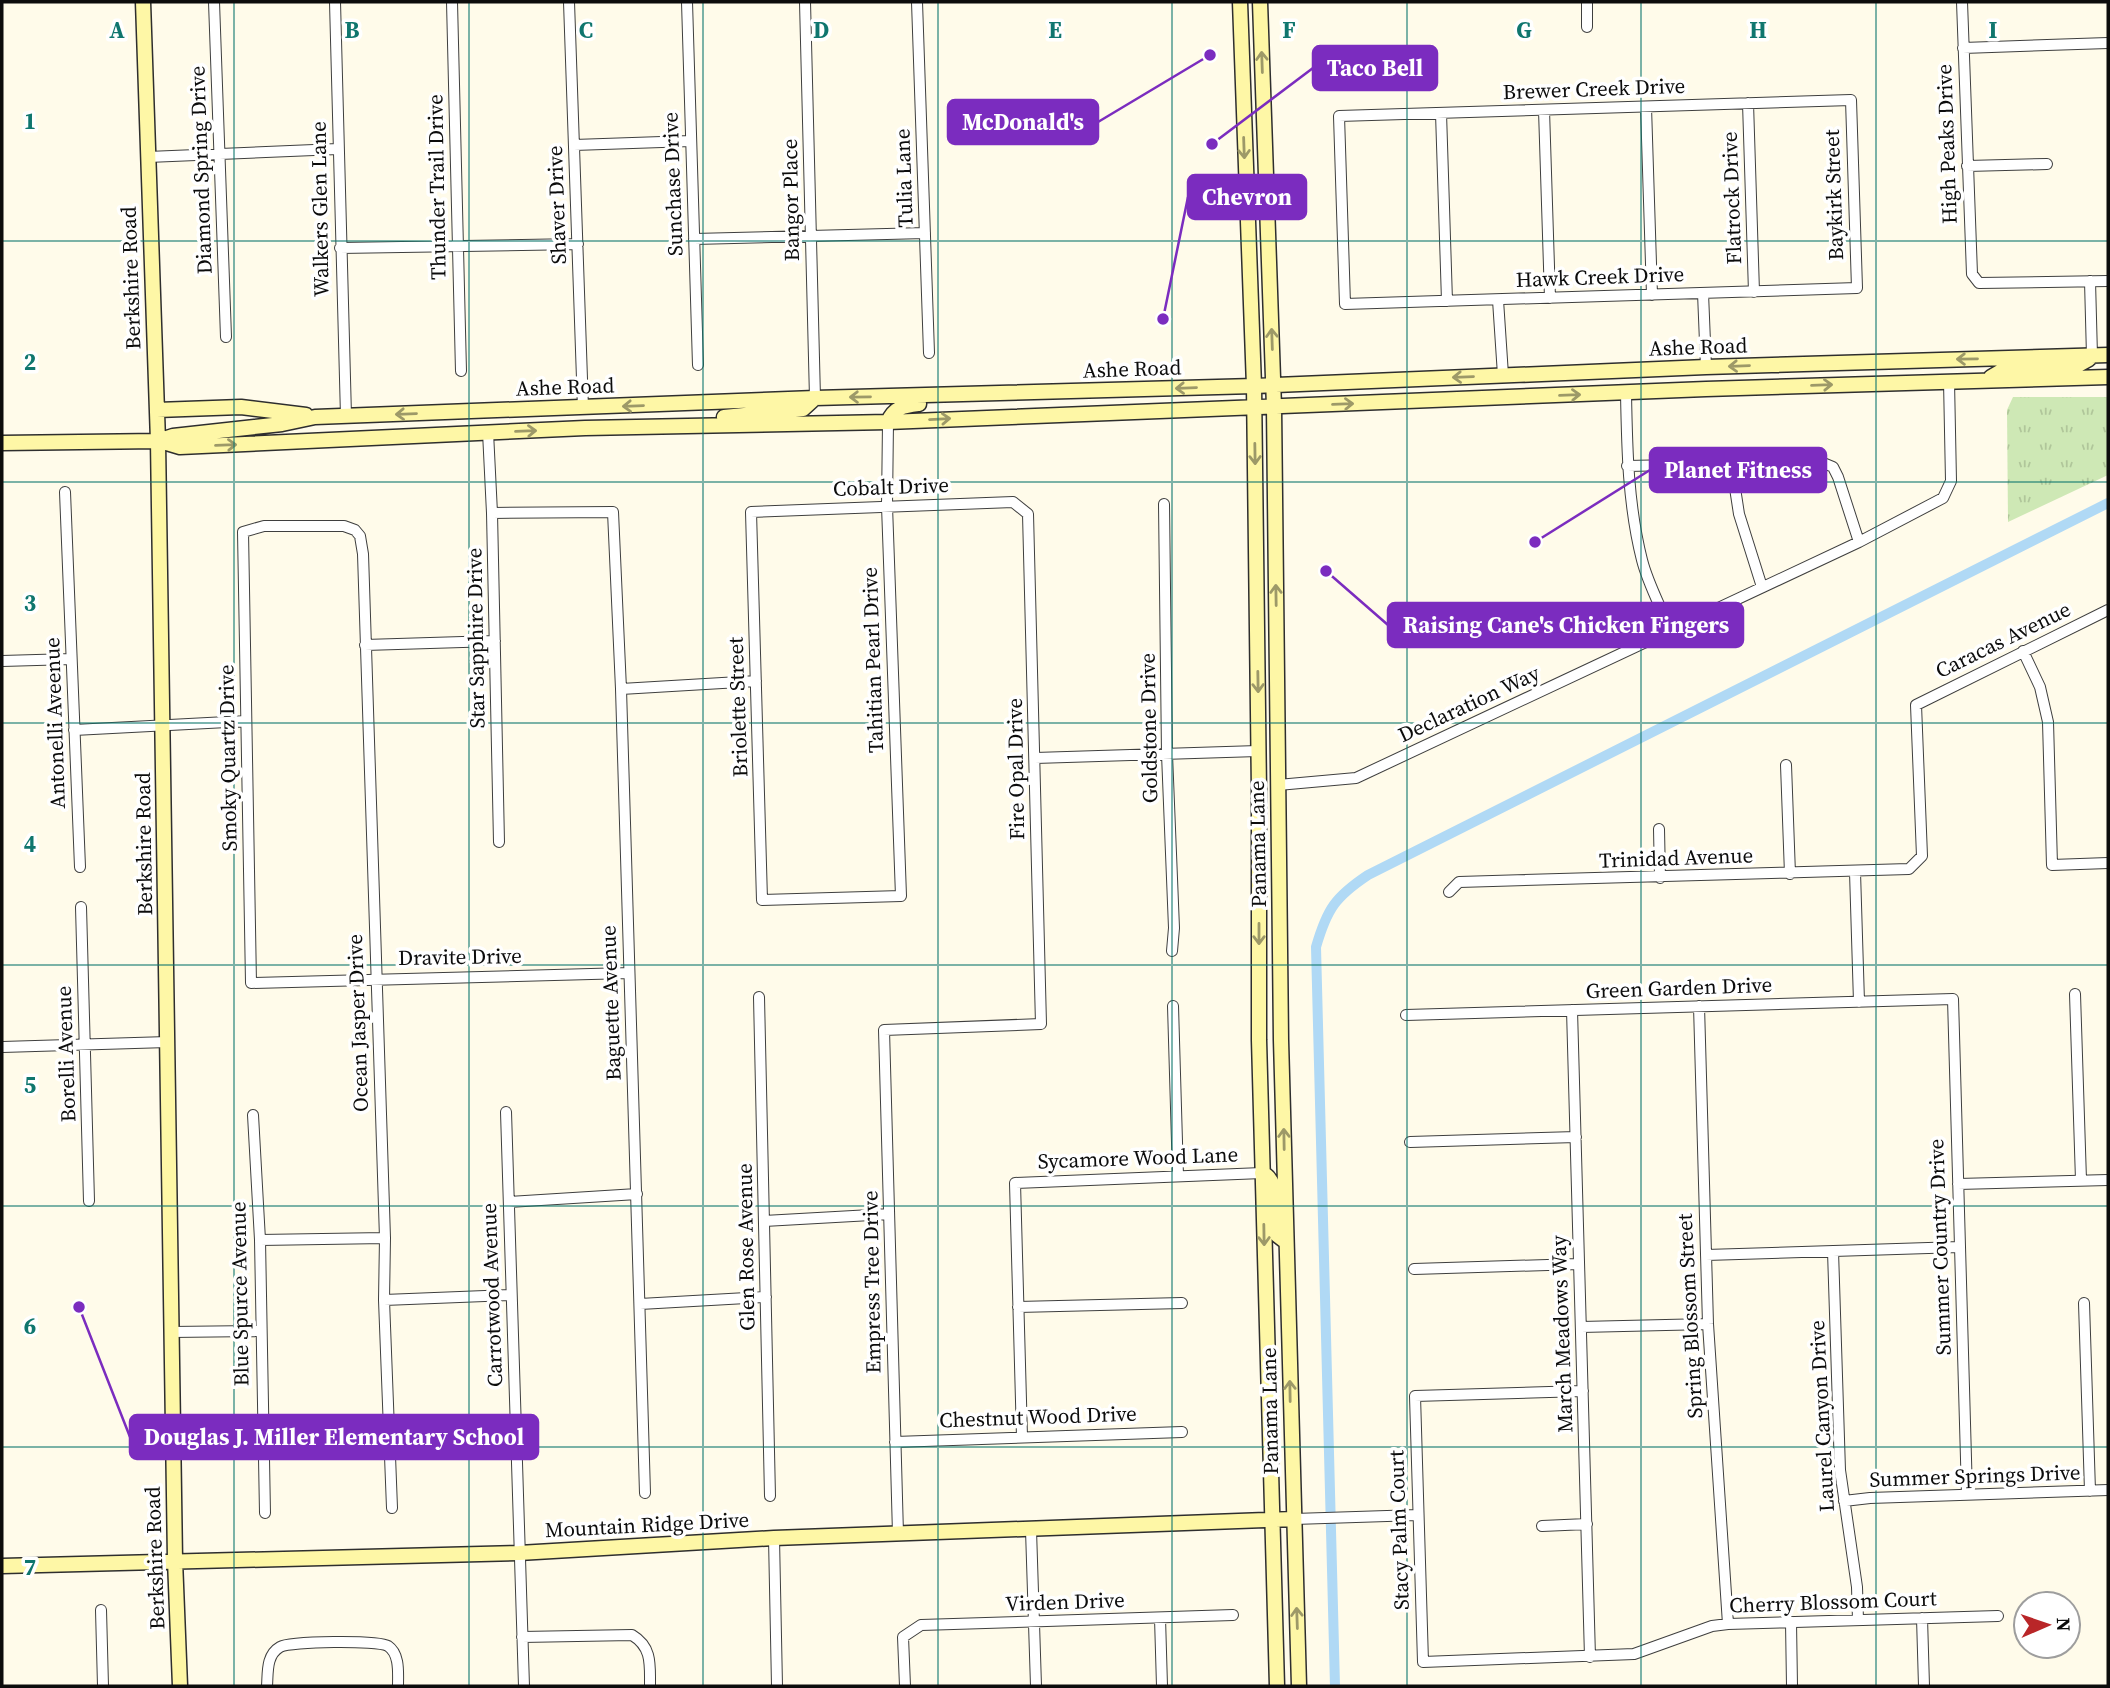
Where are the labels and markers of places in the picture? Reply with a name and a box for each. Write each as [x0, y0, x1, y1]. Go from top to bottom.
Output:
callout: Taco Bell [1313, 46, 1437, 90]
callout: McDonald's [948, 100, 1098, 144]
callout: Chevron [1188, 175, 1306, 219]
callout: Planet Fitness [1650, 448, 1826, 492]
callout: Raising Cane's Chicken Fingers [1388, 603, 1743, 647]
callout: Douglas J. Miller Elementary School [130, 1415, 538, 1459]

